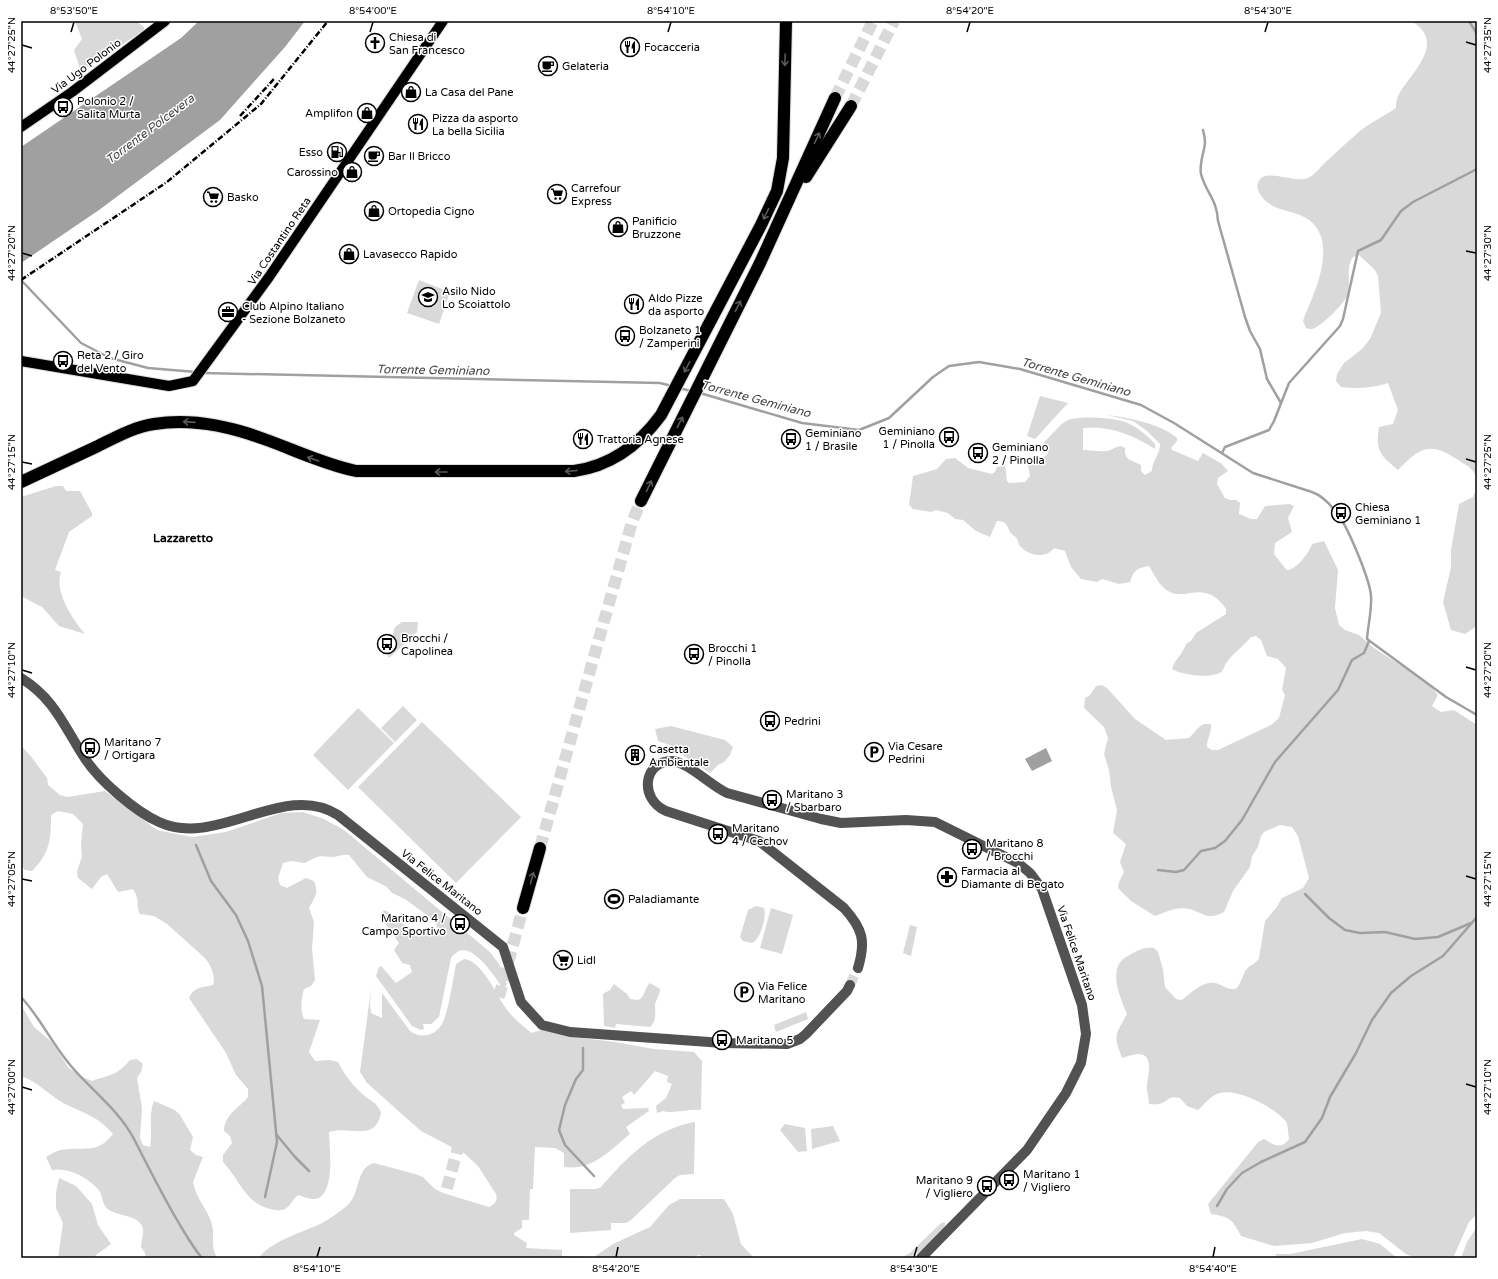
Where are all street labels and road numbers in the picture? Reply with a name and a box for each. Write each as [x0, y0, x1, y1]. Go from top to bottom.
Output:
street label: Via Ugo Polonio [49, 36, 124, 97]
street label: Via Costantino Reta [245, 195, 314, 288]
street label: Via Felice Maritano [398, 847, 485, 918]
street label: Via Felice Maritano [1054, 904, 1099, 1003]

